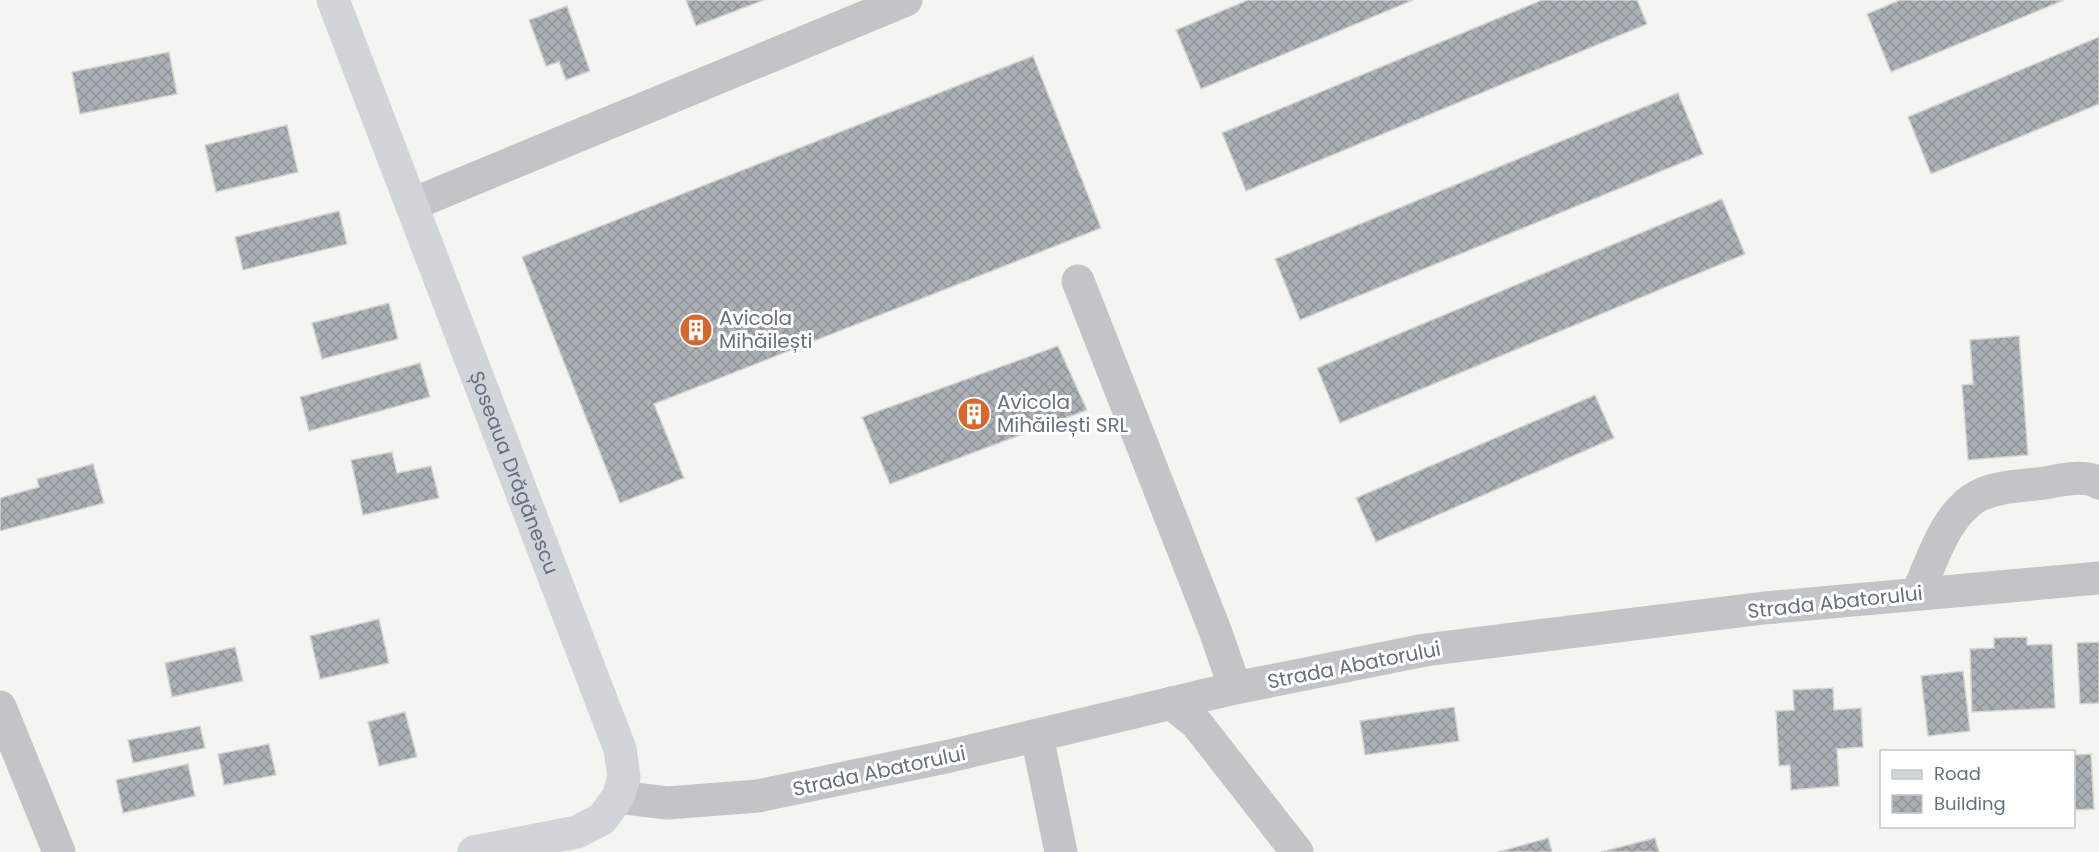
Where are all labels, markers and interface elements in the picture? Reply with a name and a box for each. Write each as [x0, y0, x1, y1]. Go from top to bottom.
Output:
place label: Avicola Mihăilești [719, 304, 812, 355]
building icon: Avicola Mihăilești [678, 312, 714, 348]
street label: Șoseaua Drăgănescu [462, 367, 566, 578]
place label: Avicola Mihăilești SRL [997, 388, 1129, 439]
building icon: Avicola Mihăilești SRL [956, 396, 992, 432]
street label: Strada Abatorului [1746, 579, 1924, 625]
street label: Strada Abatorului [1265, 634, 1443, 696]
street label: Strada Abatorului [790, 739, 968, 803]
legend [1880, 750, 2075, 828]
text: Road [1934, 761, 1981, 786]
text: Building [1934, 791, 2006, 816]

